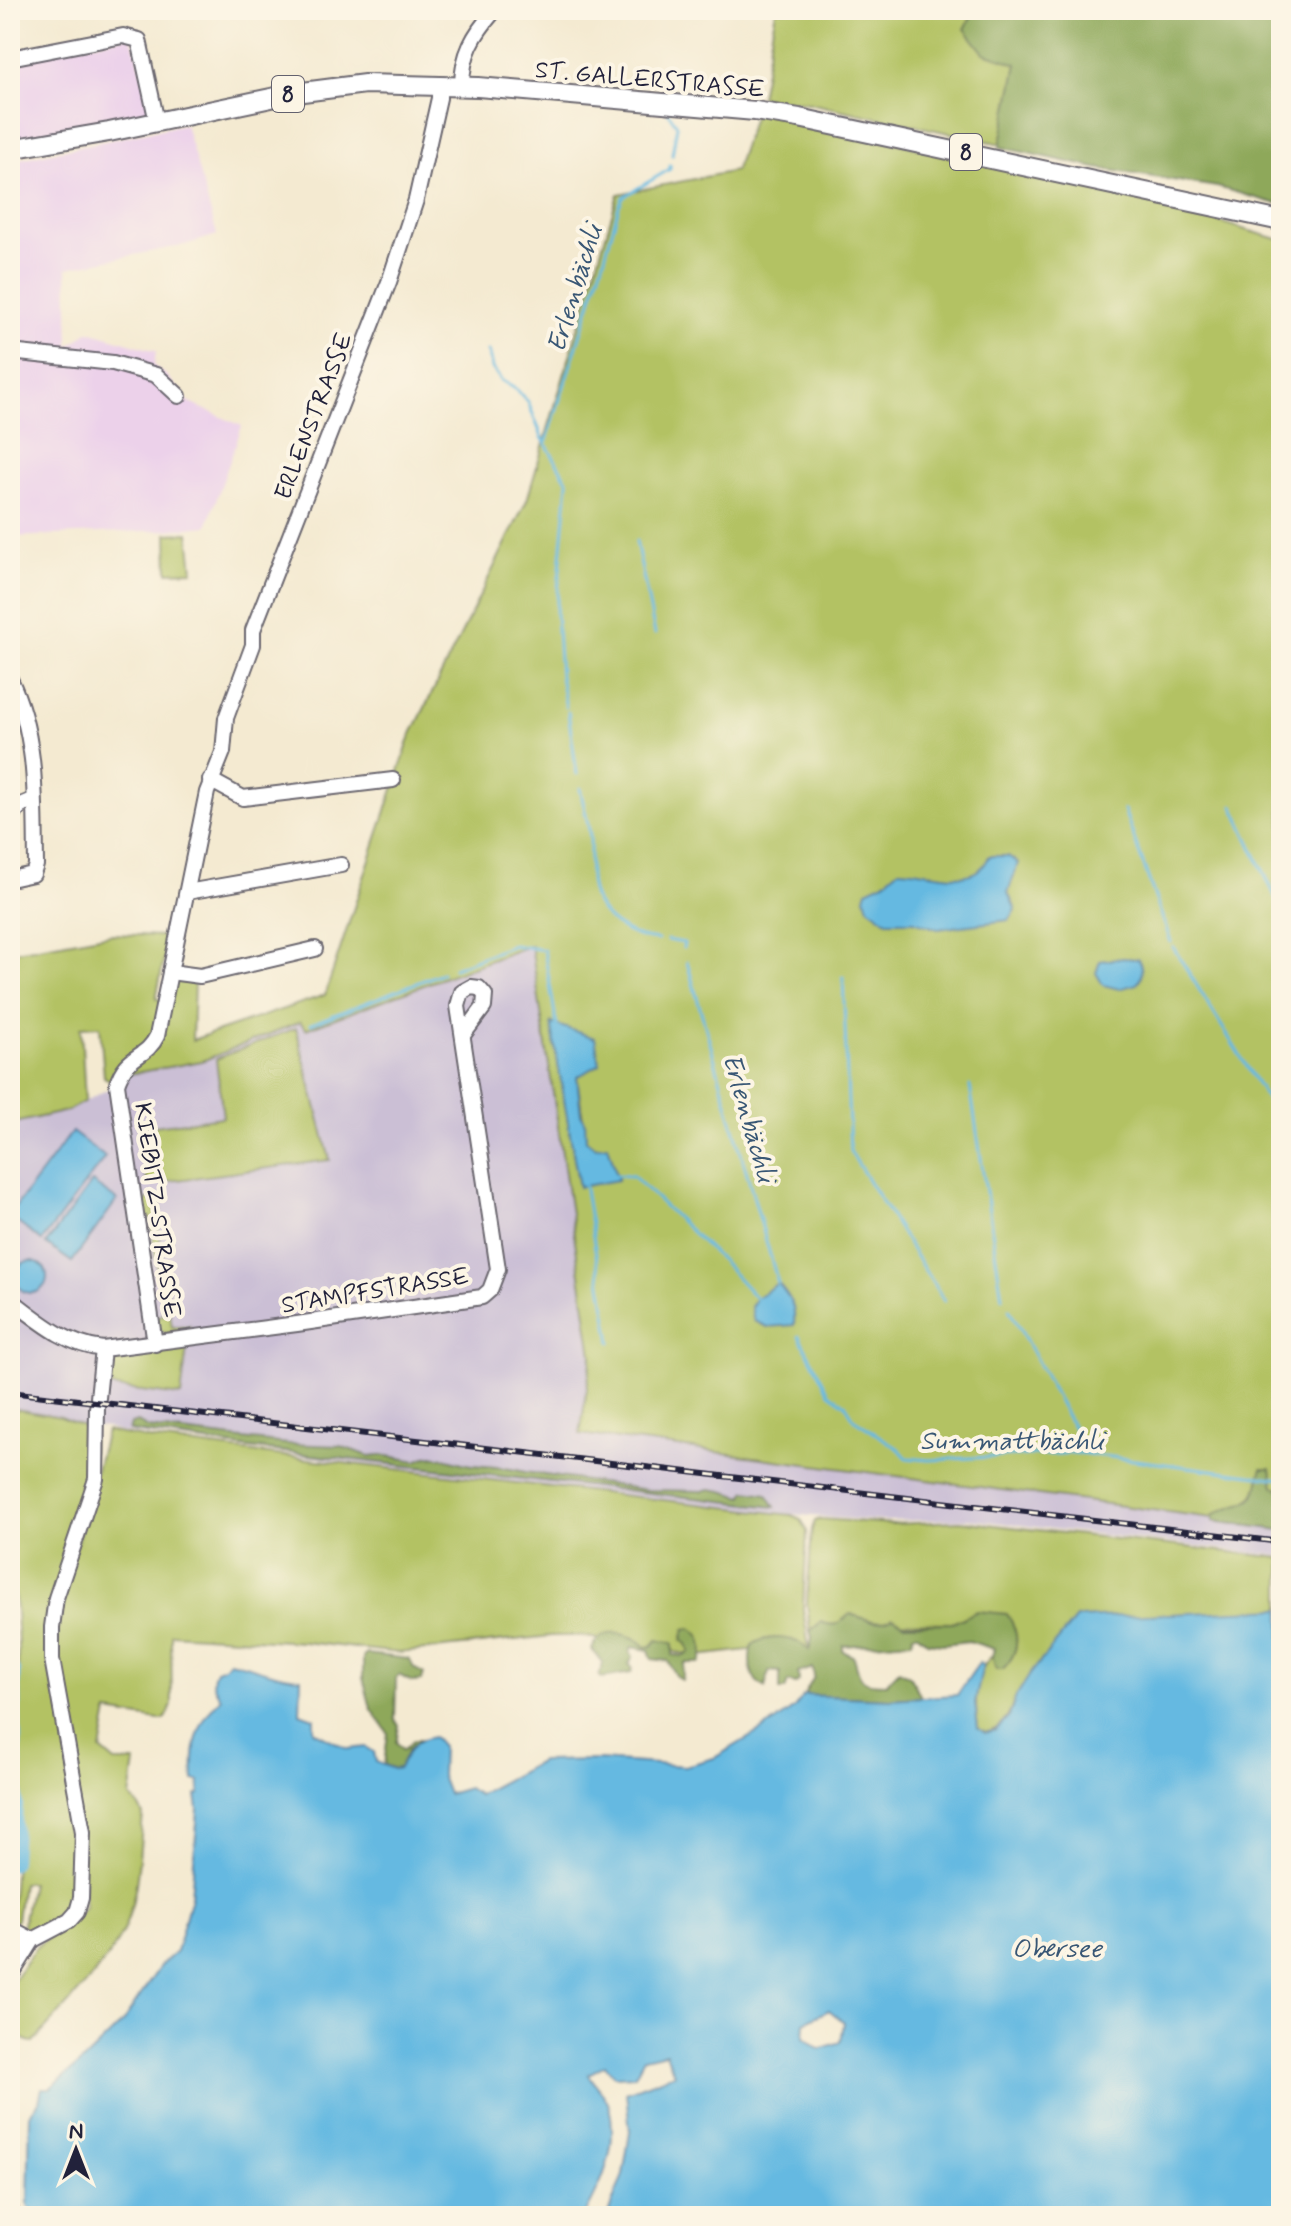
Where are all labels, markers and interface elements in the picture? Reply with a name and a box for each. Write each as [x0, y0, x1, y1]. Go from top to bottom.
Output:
street label: ST. GALLERSTRASSE [534, 55, 766, 106]
road number: 8 [272, 76, 304, 112]
road number: 8 [950, 134, 982, 170]
water label: Erlenbächli [540, 217, 613, 357]
street label: ERLENSTRASSE [268, 328, 361, 505]
water label: Erlenbächli [714, 1050, 784, 1190]
street label: KIEBITZ-STRASSE [126, 1101, 187, 1320]
street label: STAMPFSTRASSE [279, 1261, 471, 1322]
water label: Summattbächli [920, 1425, 1108, 1459]
water label: Obersee [1012, 1933, 1103, 1967]
north arrow [36, 2110, 116, 2190]
text: N [69, 2118, 83, 2146]

